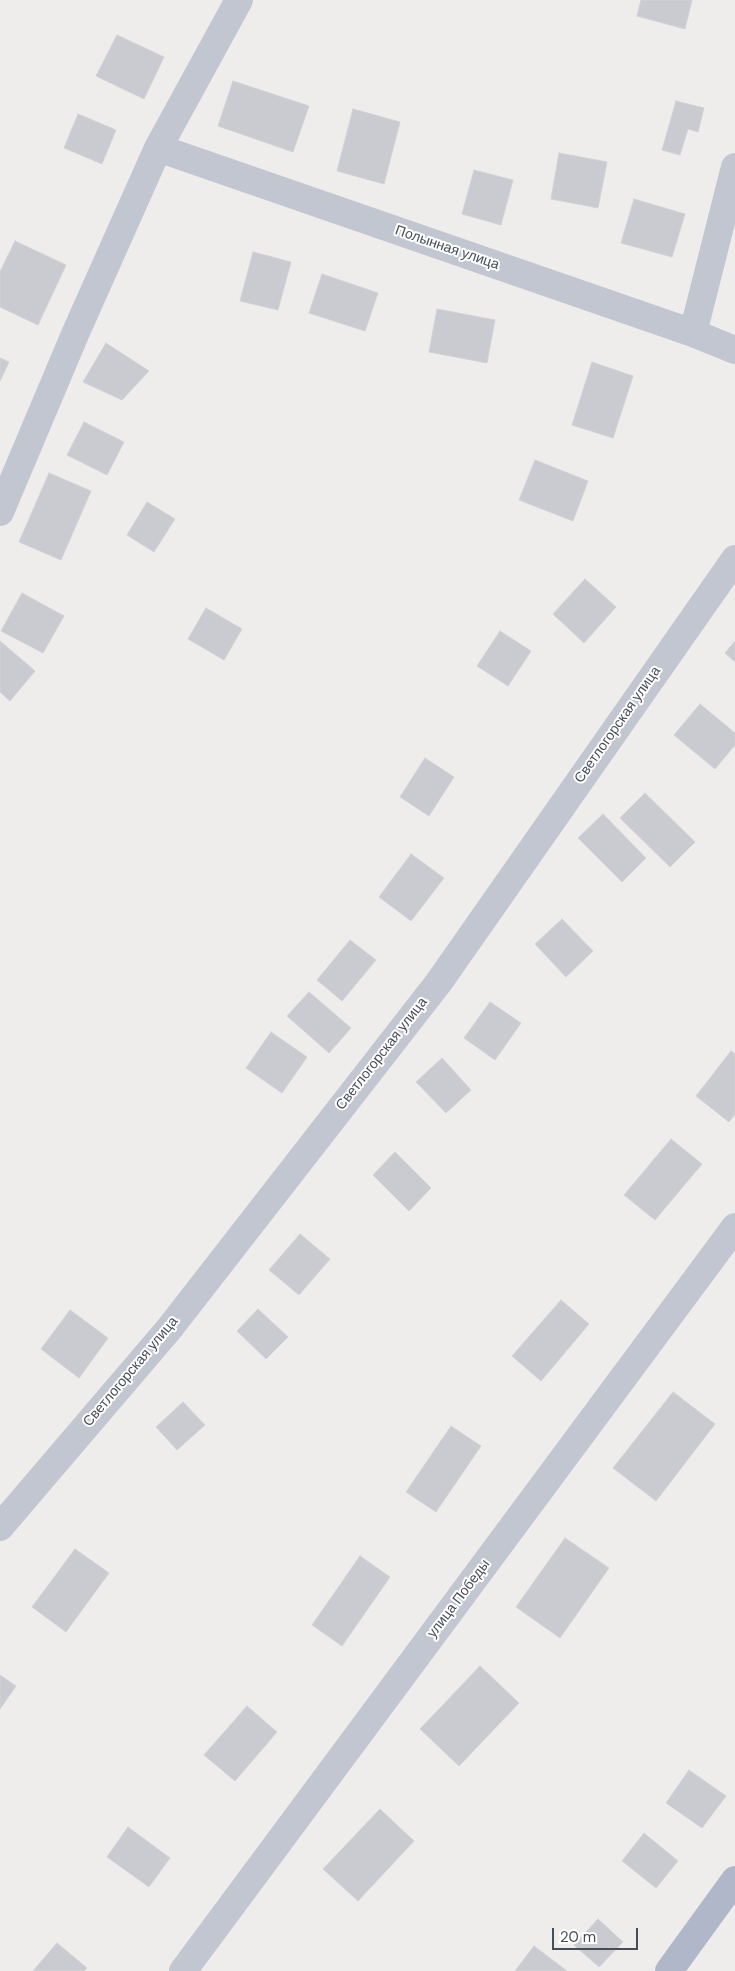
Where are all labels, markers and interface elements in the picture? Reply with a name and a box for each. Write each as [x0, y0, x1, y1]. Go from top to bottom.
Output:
street label: Полынная улица [393, 222, 501, 274]
street label: Светлогорская улица [571, 664, 665, 786]
street label: Светлогорская улица [333, 994, 431, 1114]
street label: Светлогорская улица [80, 1314, 182, 1430]
street label: улица Победы [424, 1557, 494, 1641]
scale bar [555, 1918, 641, 1950]
text: 20 m [560, 1927, 596, 1947]

